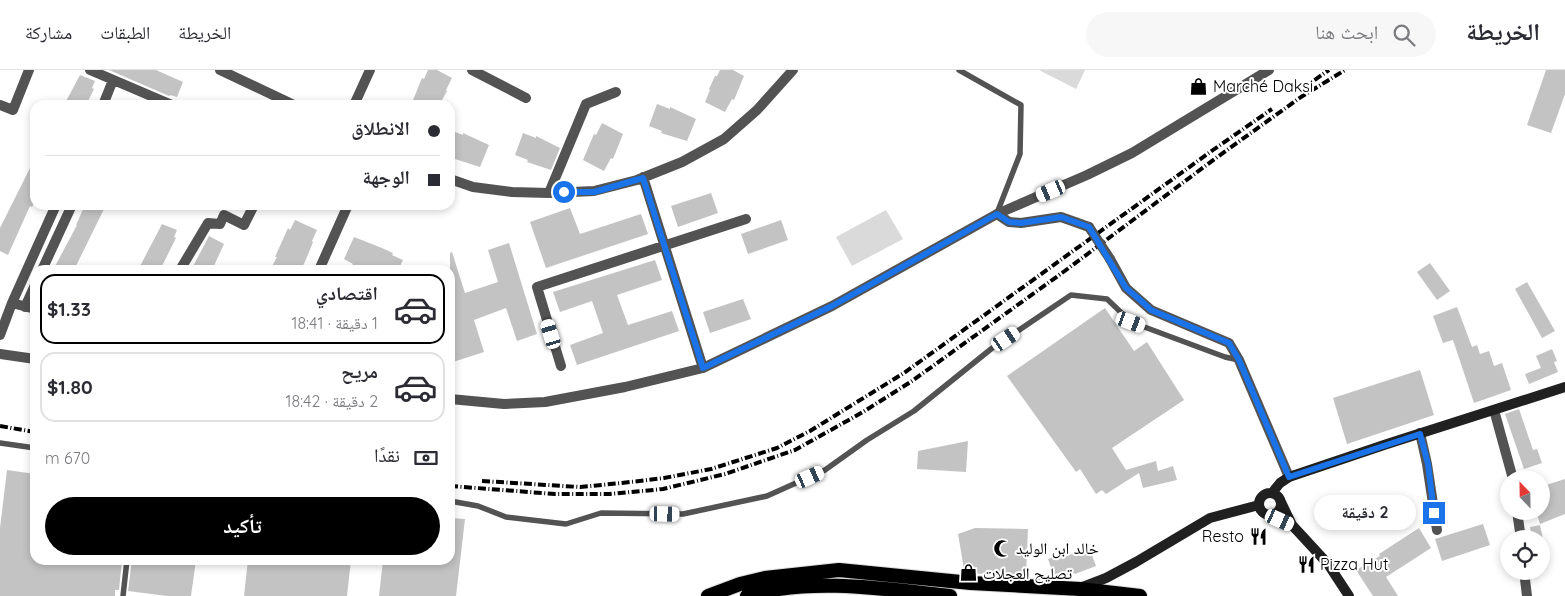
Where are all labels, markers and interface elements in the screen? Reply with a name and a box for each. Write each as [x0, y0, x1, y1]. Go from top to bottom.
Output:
search box [1086, 12, 1436, 57]
text: الخريطة [1466, 16, 1540, 46]
text: ابحث هنا [1315, 20, 1378, 44]
text: مشاركة [25, 21, 72, 44]
text: الطبقات [100, 21, 150, 44]
text: الخريطة [178, 21, 231, 44]
icon: search [1390, 21, 1418, 49]
shop icon: Marché Daksi [1189, 76, 1209, 96]
place label: Marché Daksi [1213, 76, 1313, 96]
text: الانطلاق [351, 116, 410, 140]
text: الوجهة [362, 165, 410, 189]
car [1034, 178, 1067, 204]
route start [553, 181, 575, 203]
text: اقتصادي [316, 281, 378, 305]
icon: car [393, 287, 438, 332]
text: $1.33 [47, 297, 91, 321]
car [1114, 310, 1147, 334]
text: 1 دقيقة · 18:41 [292, 313, 378, 333]
car [539, 317, 562, 351]
car [989, 324, 1022, 354]
text: مريح [341, 359, 378, 383]
icon: car [393, 365, 438, 410]
text: $1.80 [47, 375, 93, 399]
text: 2 دقيقة · 18:42 [286, 391, 378, 411]
text: نقدًا [374, 443, 400, 467]
icon: cash [412, 444, 440, 472]
text: 670 m [45, 448, 90, 468]
car [793, 464, 826, 490]
north arrow [1500, 470, 1550, 520]
map controls [1500, 470, 1550, 580]
callout: 2 دقيقة [1314, 496, 1416, 530]
button: تأكيد [45, 497, 440, 555]
text: 2 دقيقة [1341, 502, 1389, 522]
route end [1423, 502, 1445, 524]
car [649, 506, 680, 522]
car [1263, 507, 1296, 533]
place label: Resto [1202, 526, 1244, 546]
restaurant icon: Resto [1248, 526, 1268, 546]
button: locate [1500, 530, 1550, 580]
mosque icon: خالد ابن الوليد [992, 538, 1012, 558]
place label: خالد ابن الوليد [1016, 538, 1099, 559]
restaurant icon: Pizza Hut [1296, 554, 1316, 574]
place label: Pizza Hut [1320, 554, 1388, 574]
shop icon: تصليح العجلات [959, 563, 979, 583]
place label: تصليح العجلات [983, 563, 1073, 584]

